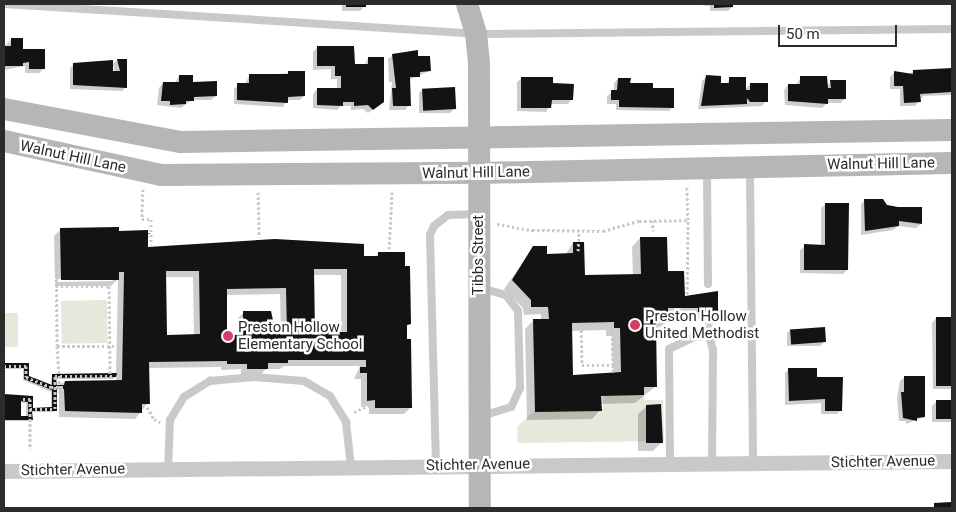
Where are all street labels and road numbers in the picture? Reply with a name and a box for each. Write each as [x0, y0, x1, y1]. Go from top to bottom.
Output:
street label: Walnut Hill Lane [18, 137, 128, 177]
street label: Walnut Hill Lane [827, 154, 935, 174]
street label: Walnut Hill Lane [422, 163, 530, 183]
street label: Tibbs Street [470, 215, 488, 295]
street label: Stichter Avenue [831, 452, 935, 472]
street label: Stichter Avenue [426, 455, 530, 475]
street label: Stichter Avenue [21, 460, 125, 480]

